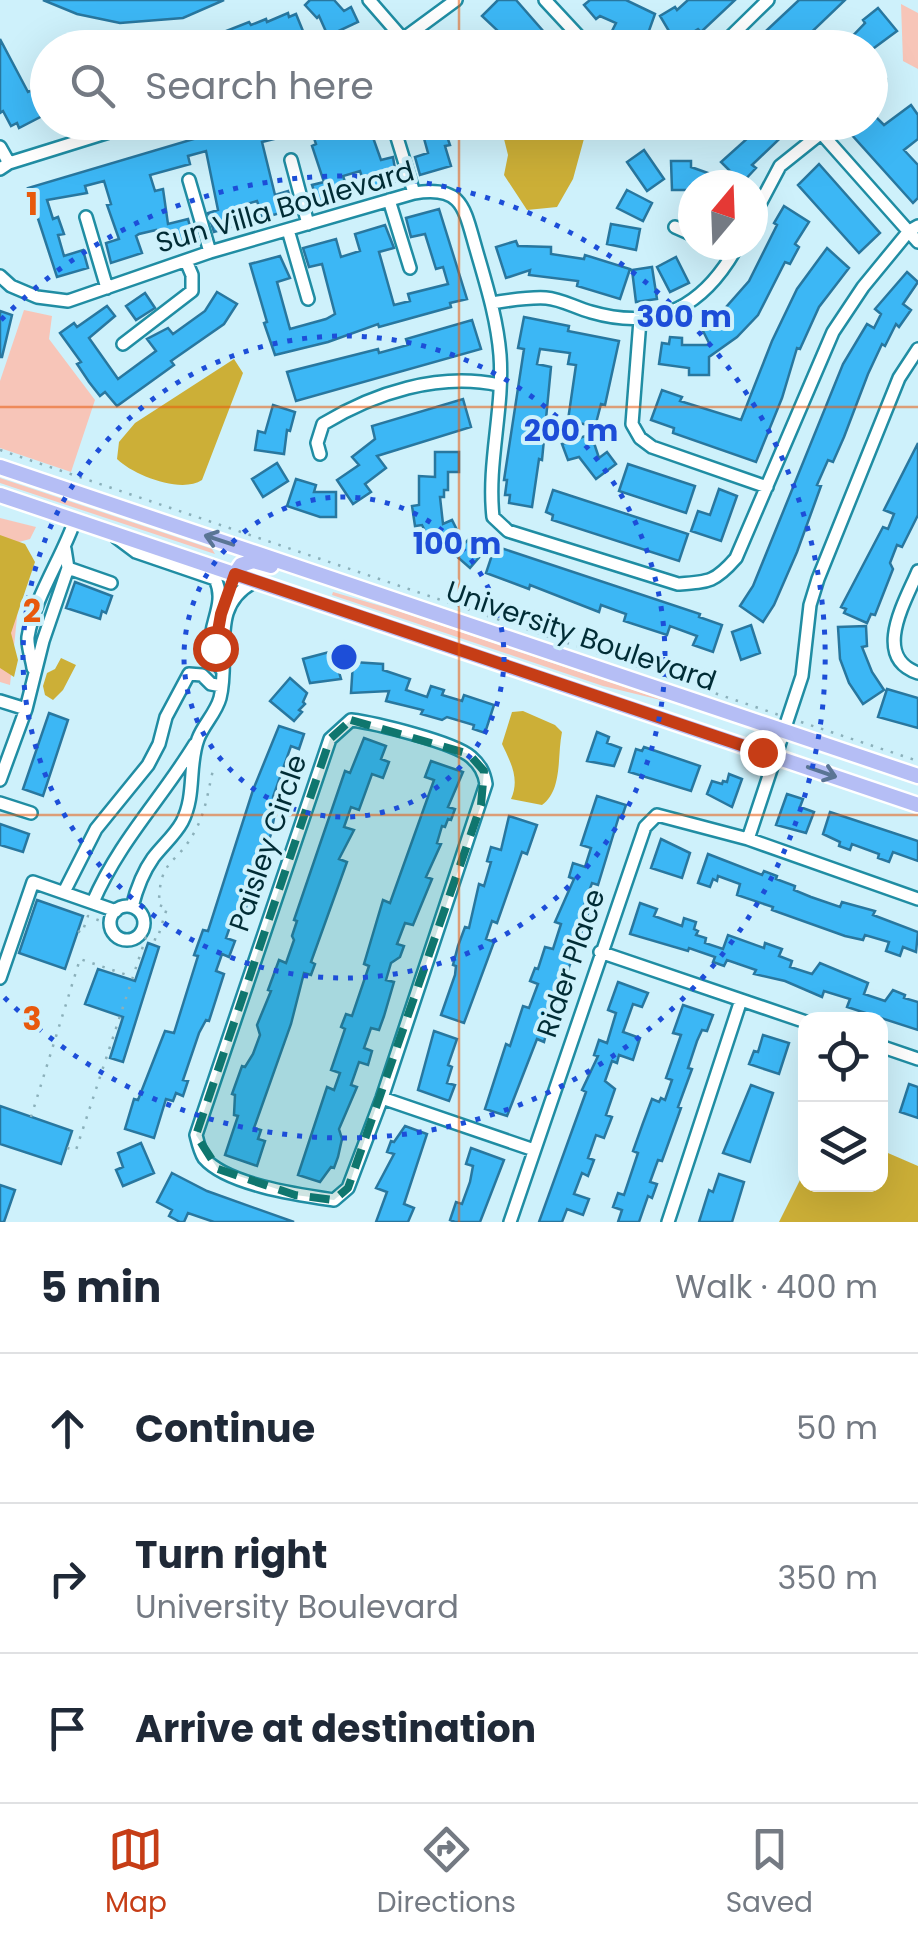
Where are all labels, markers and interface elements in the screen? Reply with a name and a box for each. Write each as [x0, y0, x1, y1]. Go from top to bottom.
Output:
search box [30, 30, 888, 140]
icon: search [65, 58, 120, 113]
text: Search here [145, 59, 374, 112]
street label: Sun Villa Boulevard [151, 151, 419, 263]
north arrow [678, 170, 768, 260]
text: 1 [26, 181, 38, 226]
text: 300 m [636, 295, 732, 338]
text: 200 m [524, 409, 618, 452]
text: 100 m [413, 522, 501, 565]
one-way arrow [205, 530, 236, 548]
street label: University Boulevard [441, 571, 721, 701]
text: 2 [23, 588, 41, 633]
route start [193, 626, 239, 672]
centre of rings [326, 639, 362, 675]
route end [740, 730, 786, 776]
street label: Paisley Circle [220, 750, 316, 936]
one-way arrow [806, 765, 837, 783]
street label: Rider Place [527, 884, 615, 1042]
text: 3 [22, 996, 42, 1041]
map controls [798, 1012, 888, 1192]
button: locate [798, 1012, 888, 1102]
button: layers [798, 1102, 888, 1192]
text: 5 min [40, 1258, 161, 1317]
text: Walk · 400 m [675, 1264, 878, 1309]
icon: ahead [40, 1401, 95, 1456]
text: Continue [135, 1402, 315, 1455]
text: 50 m [796, 1405, 878, 1450]
text: Turn right [135, 1528, 327, 1581]
icon: right [40, 1551, 95, 1606]
text: 350 m [777, 1555, 878, 1600]
text: University Boulevard [135, 1584, 459, 1629]
icon: arrive [40, 1701, 95, 1756]
text: Arrive at destination [135, 1702, 536, 1755]
tab: Map [105, 1822, 167, 1924]
tab: Directions [377, 1822, 516, 1924]
tab: Saved [726, 1822, 813, 1924]

